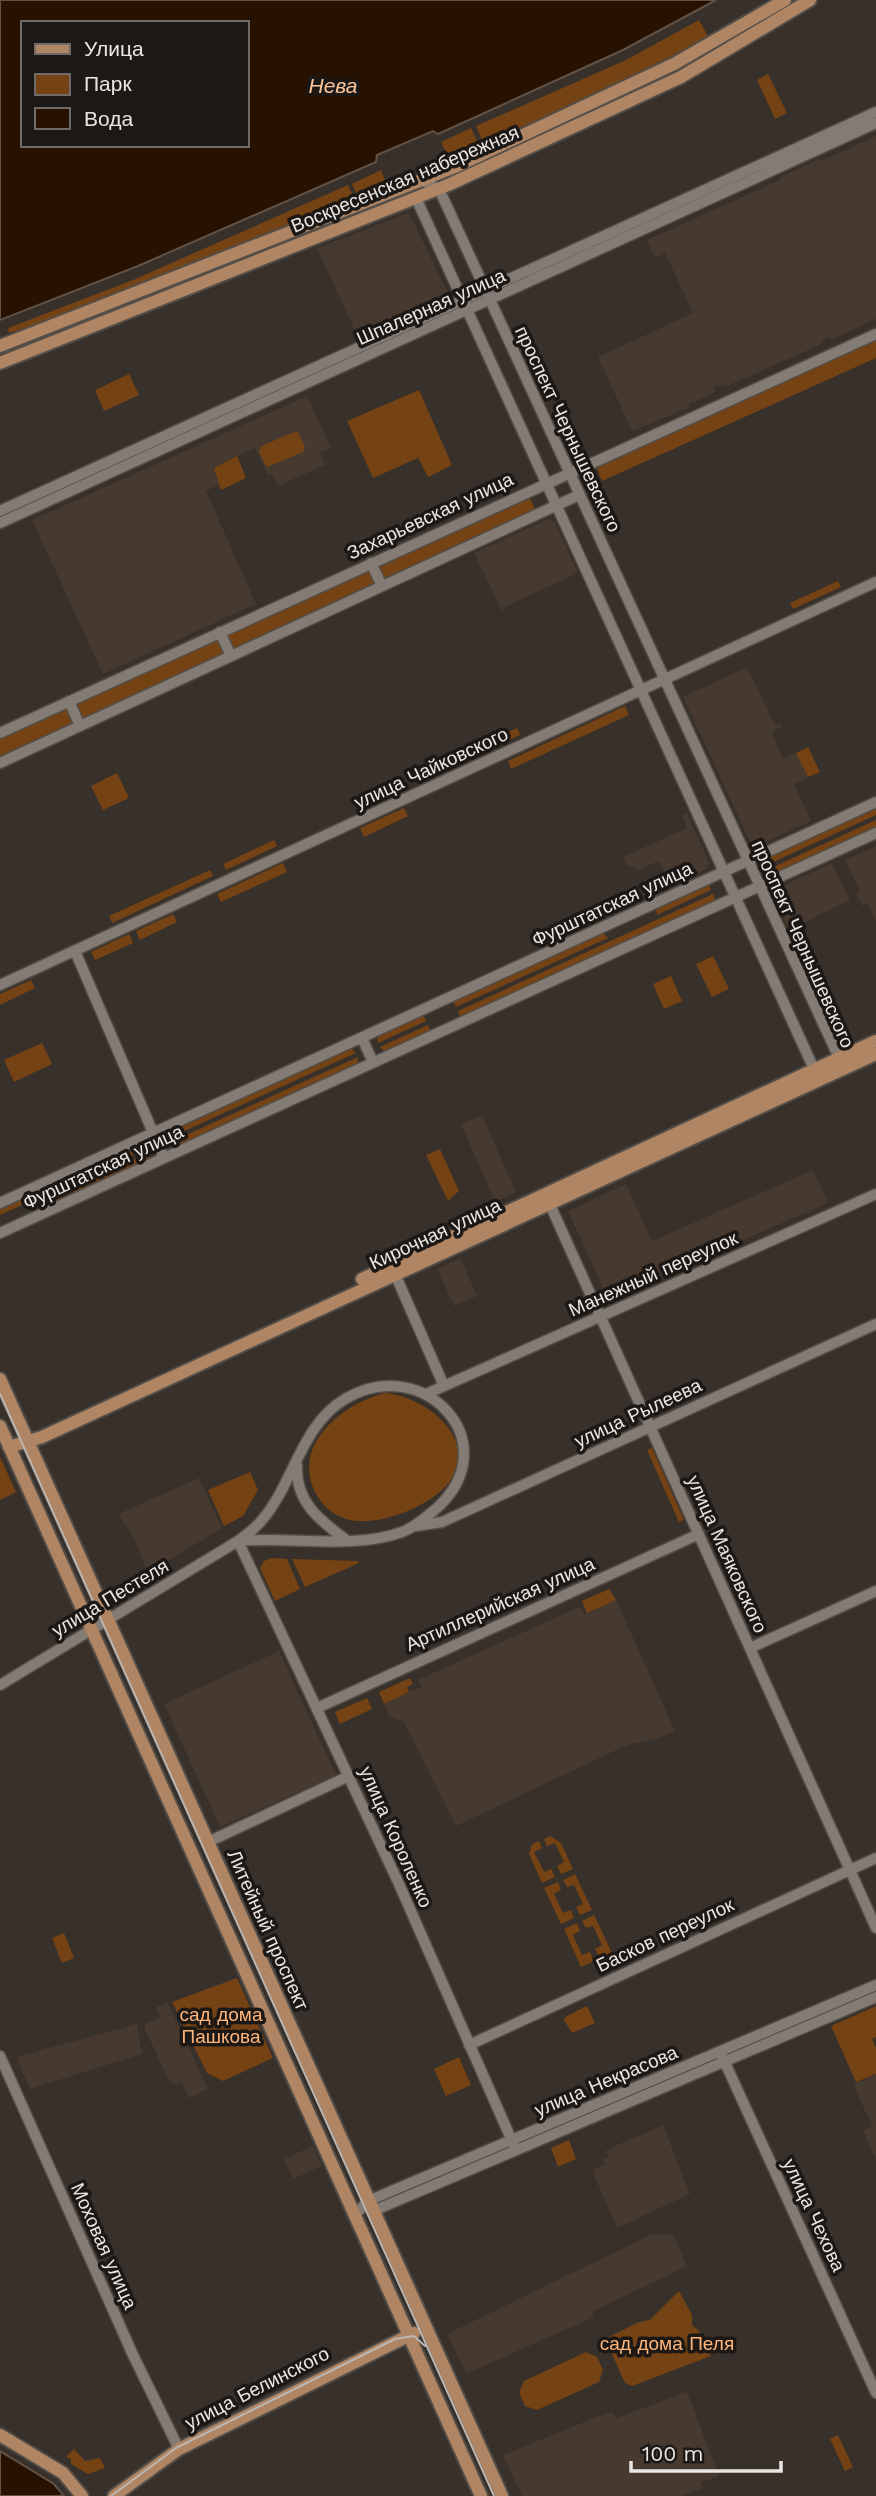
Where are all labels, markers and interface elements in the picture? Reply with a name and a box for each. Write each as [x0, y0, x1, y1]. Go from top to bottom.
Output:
legend [21, 21, 248, 147]
text: Улица [84, 36, 144, 61]
text: Парк [84, 71, 132, 96]
water label: Нева [308, 73, 358, 98]
text: Вода [84, 106, 133, 131]
street label: Воскресенская набережная [287, 120, 523, 238]
street label: Шпалерная улица [353, 264, 509, 350]
street label: проспект Чернышевского [510, 322, 626, 536]
street label: Захарьевская улица [343, 467, 517, 565]
street label: улица Чайковского [350, 722, 512, 814]
street label: проспект Чернышевского [747, 837, 859, 1051]
street label: Фурштатская улица [528, 857, 696, 951]
street label: Фурштатская улица [19, 1120, 187, 1214]
street label: Кирочная улица [366, 1193, 505, 1275]
street label: Манежный переулок [565, 1226, 742, 1322]
street label: улица Рылеева [571, 1373, 706, 1453]
street label: улица Маяковского [682, 1472, 772, 1636]
street label: Артиллерийская улица [402, 1552, 598, 1656]
street label: улица Пестеля [47, 1554, 173, 1642]
street label: улица Короленко [355, 1763, 437, 1911]
street label: Литейный проспект [222, 1846, 314, 2014]
street label: Басков переулок [593, 1893, 738, 1977]
park label: сад дома Пашкова [180, 2003, 263, 2048]
street label: улица Некрасова [531, 2040, 681, 2122]
street label: улица Чехова [778, 2155, 850, 2275]
street label: Моховая улица [66, 2179, 142, 2313]
park label: сад дома Пеля [600, 2332, 734, 2355]
street label: улица Белинского [181, 2342, 333, 2434]
scale bar [631, 2430, 782, 2474]
text: 100 m [642, 2441, 704, 2466]

